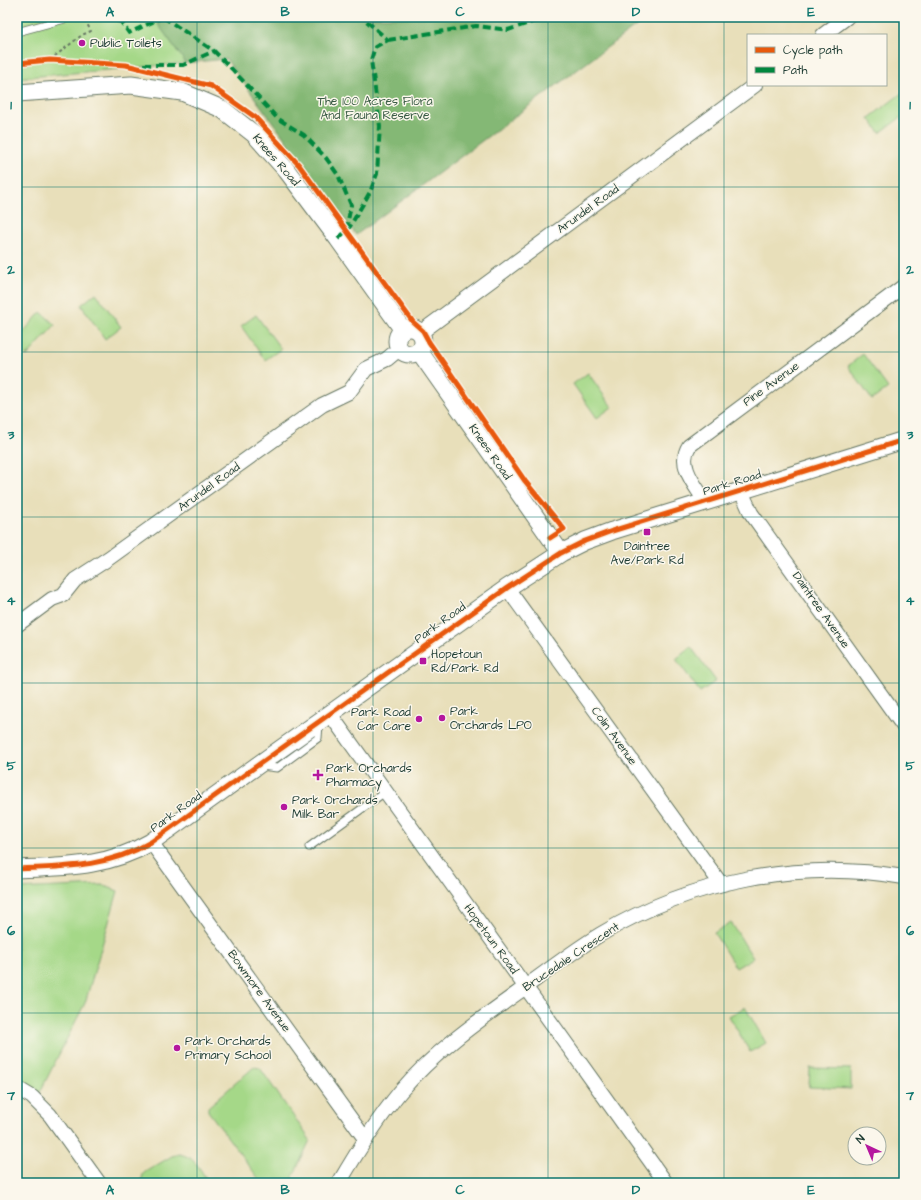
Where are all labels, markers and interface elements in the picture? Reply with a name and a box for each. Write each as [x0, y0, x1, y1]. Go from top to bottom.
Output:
text: A [106, 3, 115, 21]
text: B [280, 3, 290, 21]
text: C [455, 3, 465, 21]
text: D [632, 3, 641, 21]
text: E [807, 3, 815, 21]
legend [747, 34, 887, 86]
place label: Public Toilets [90, 35, 162, 52]
marker: Public Toilets [77, 38, 87, 48]
text: Cycle path [783, 42, 842, 60]
text: Path [783, 62, 808, 79]
park label: The 100 Acres Flora And Fauna Reserve [317, 93, 433, 124]
text: 1 [10, 96, 12, 114]
text: 1 [909, 96, 911, 114]
street label: Knees Road [248, 130, 304, 190]
street label: Arundel Road [553, 181, 623, 237]
text: 2 [6, 261, 15, 279]
text: 2 [905, 261, 914, 279]
street label: Pine Avenue [739, 358, 803, 410]
street label: Knees Road [464, 421, 516, 483]
text: 3 [7, 426, 15, 444]
text: 3 [906, 426, 914, 444]
street label: Arundel Road [174, 459, 244, 515]
street label: Park Road [701, 466, 763, 500]
marker: Daintree Ave/Park Rd [642, 527, 652, 537]
place label: Daintree Ave/Park Rd [610, 538, 684, 569]
street label: Daintree Avenue [788, 568, 854, 652]
text: 4 [7, 592, 16, 610]
text: 4 [906, 592, 915, 610]
street label: Park Road [411, 598, 469, 648]
place label: Hopetoun Rd/Park Rd [431, 646, 498, 677]
marker: Hopetoun Rd/Park Rd [418, 656, 428, 666]
place label: Park Orchards LPO [450, 703, 532, 734]
street label: Colin Avenue [587, 703, 641, 769]
place label: Park Road Car Care [351, 704, 412, 735]
marker: Park Orchards LPO [437, 713, 447, 723]
marker: Park Road Car Care [414, 714, 424, 724]
text: 5 [6, 757, 16, 775]
text: 5 [905, 757, 915, 775]
place label: Park Orchards Pharmacy [326, 760, 412, 792]
marker: Park Orchards Pharmacy [313, 770, 323, 780]
street label: Park Road [147, 787, 205, 837]
place label: Park Orchards Milk Bar [292, 792, 378, 823]
marker: Park Orchards Milk Bar [279, 802, 289, 812]
street label: Hopetoun Road [460, 900, 522, 978]
street label: Brucedale Crescent [519, 918, 623, 996]
text: 6 [7, 922, 16, 940]
text: 6 [906, 922, 915, 940]
street label: Bowmore Avenue [223, 946, 295, 1036]
place label: Park Orchards Primary School [185, 1033, 271, 1065]
marker: Park Orchards Primary School [172, 1043, 182, 1053]
text: 7 [6, 1087, 16, 1105]
text: 7 [905, 1087, 915, 1105]
north arrow [847, 1126, 887, 1166]
text: N [853, 1131, 868, 1147]
text: A [106, 1181, 115, 1199]
text: B [280, 1181, 290, 1199]
text: C [455, 1181, 465, 1199]
text: D [632, 1181, 641, 1199]
text: E [807, 1181, 815, 1199]

